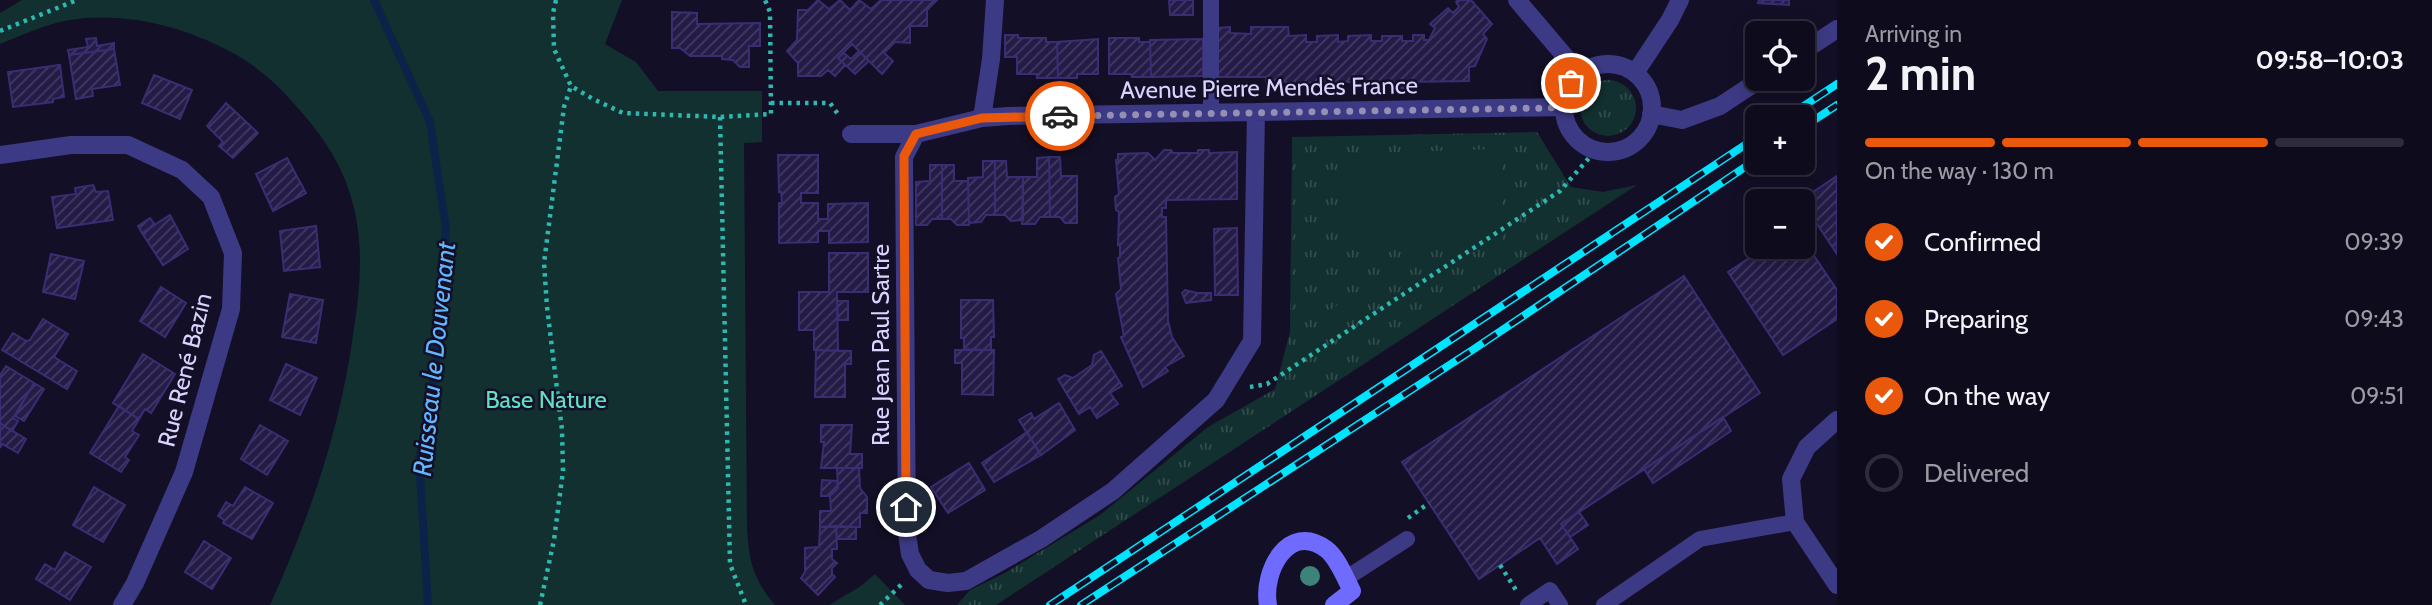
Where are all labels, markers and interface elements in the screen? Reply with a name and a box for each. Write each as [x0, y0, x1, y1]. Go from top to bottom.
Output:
text: Arriving in [1865, 20, 1962, 48]
map controls [1745, 21, 1815, 259]
button: locate [1745, 21, 1815, 91]
text: 09:58–10:03 [2255, 44, 2404, 76]
text: 2 min [1865, 46, 1976, 102]
pin [1541, 53, 1601, 113]
icon: bag [1552, 64, 1590, 102]
street label: Avenue Pierre Mendès France [1120, 70, 1418, 105]
courier [1025, 81, 1095, 151]
icon: car [1041, 97, 1079, 135]
button: + [1745, 105, 1815, 175]
text: On the way · 130 m [1865, 157, 2054, 185]
button: − [1745, 189, 1815, 259]
icon: check [1865, 223, 1903, 261]
text: Confirmed [1924, 226, 2041, 258]
text: 09:39 [2345, 228, 2404, 256]
water label: Ruisseau le Douvenant [406, 239, 462, 478]
street label: Rue Jean Paul Sartre [866, 244, 895, 446]
street label: Rue René Bazin [151, 290, 218, 450]
icon: check [1865, 300, 1903, 338]
text: Preparing [1924, 303, 2028, 335]
text: 09:43 [2344, 305, 2404, 333]
icon: check [1865, 377, 1903, 415]
text: On the way [1924, 380, 2050, 412]
text: 09:51 [2350, 382, 2404, 410]
park label: Base Nature [485, 385, 607, 414]
text: Delivered [1924, 457, 2029, 489]
pin [876, 477, 936, 537]
icon: home [887, 488, 925, 526]

